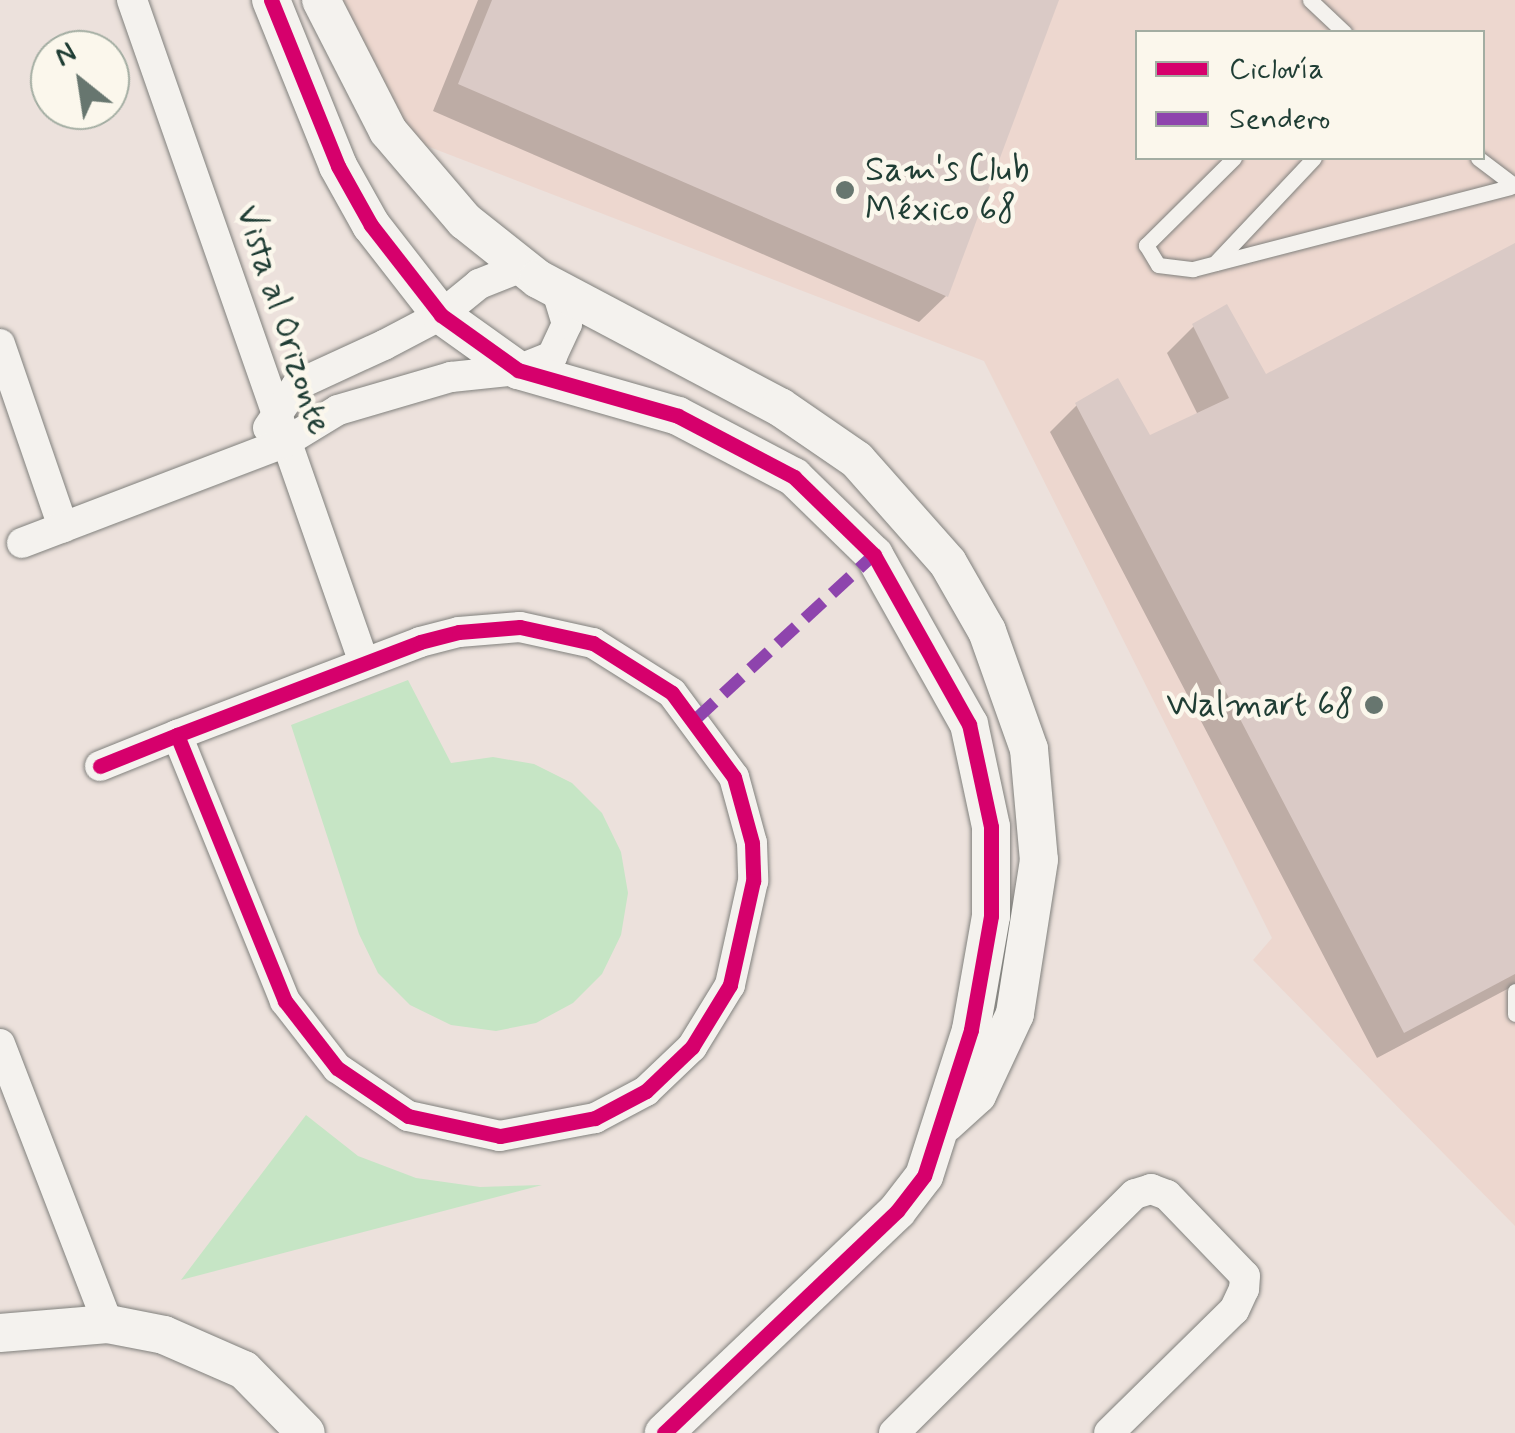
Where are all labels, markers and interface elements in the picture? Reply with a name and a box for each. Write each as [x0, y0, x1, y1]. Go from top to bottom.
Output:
north arrow [30, 30, 130, 130]
legend [1135, 30, 1485, 160]
text: N [48, 35, 83, 76]
text: Ciclovía [1229, 50, 1324, 89]
text: Sendero [1229, 100, 1330, 139]
place label: Sam's Club México 68 [865, 149, 1037, 231]
marker: Sam's Club México 68 [834, 179, 856, 201]
street label: Vista al Orizonte [223, 190, 343, 450]
place label: Walmart 68 [1166, 684, 1354, 726]
marker: Walmart 68 [1363, 694, 1385, 716]

